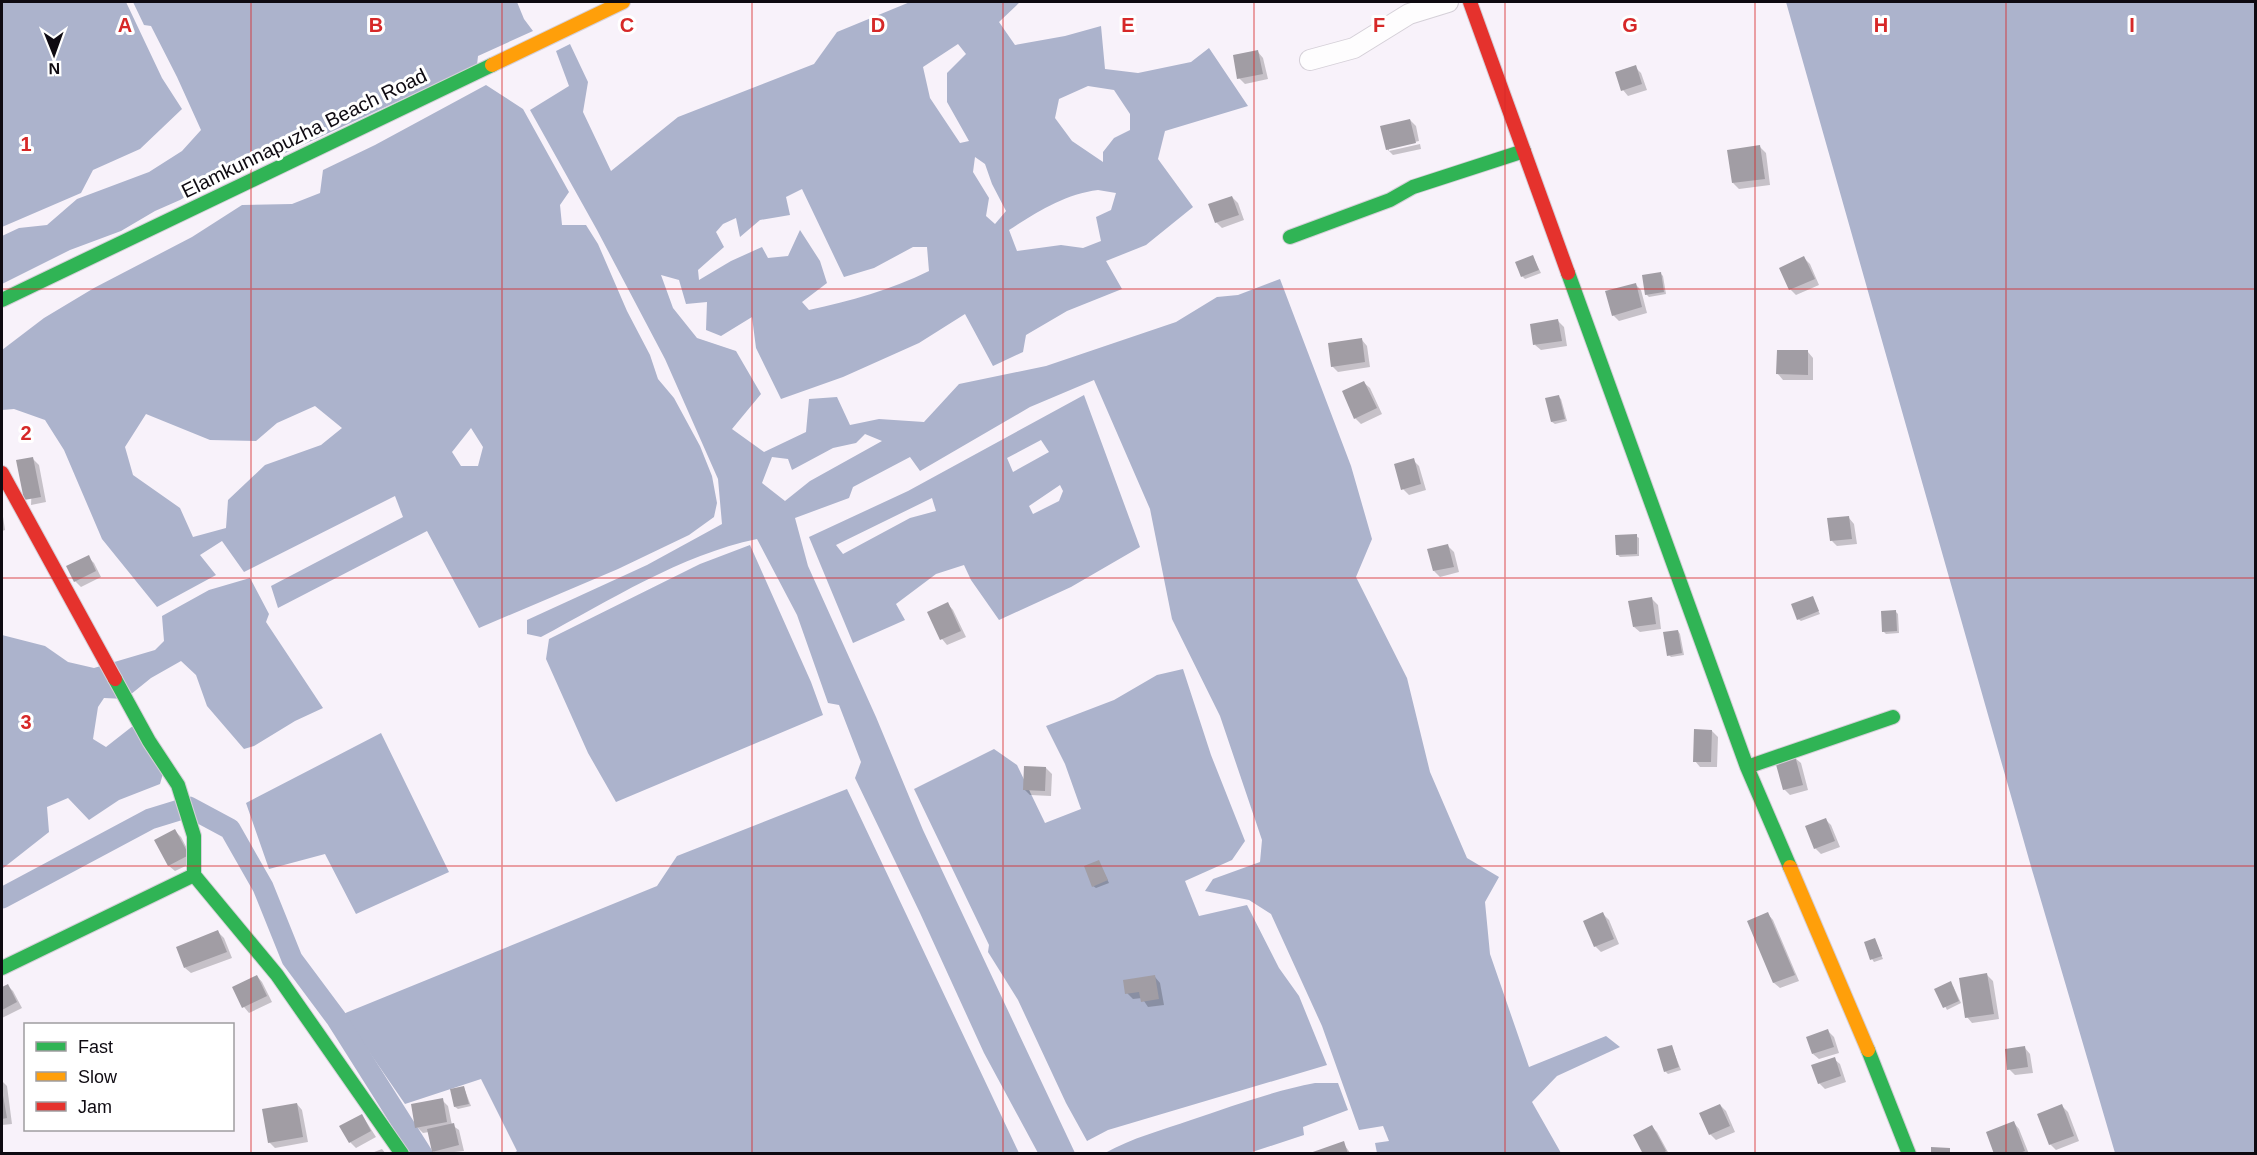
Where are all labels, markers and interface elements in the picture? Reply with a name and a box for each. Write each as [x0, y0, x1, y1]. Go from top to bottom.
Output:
text: A [118, 14, 132, 36]
text: B [369, 14, 383, 36]
text: C [620, 14, 634, 36]
text: D [871, 14, 885, 36]
text: E [1121, 14, 1135, 36]
text: F [1373, 14, 1385, 36]
text: G [1622, 14, 1638, 36]
text: H [1874, 14, 1888, 36]
text: I [2129, 14, 2135, 36]
north arrow [24, 24, 84, 84]
text: N [48, 60, 60, 77]
street label: Elamkunnapuzha Beach Road [178, 64, 430, 202]
text: 1 [20, 133, 32, 155]
text: 2 [20, 422, 32, 444]
text: 3 [20, 711, 32, 733]
legend [24, 1023, 234, 1131]
text: Fast [78, 1037, 113, 1057]
text: Slow [78, 1067, 118, 1087]
text: Jam [78, 1097, 112, 1117]

